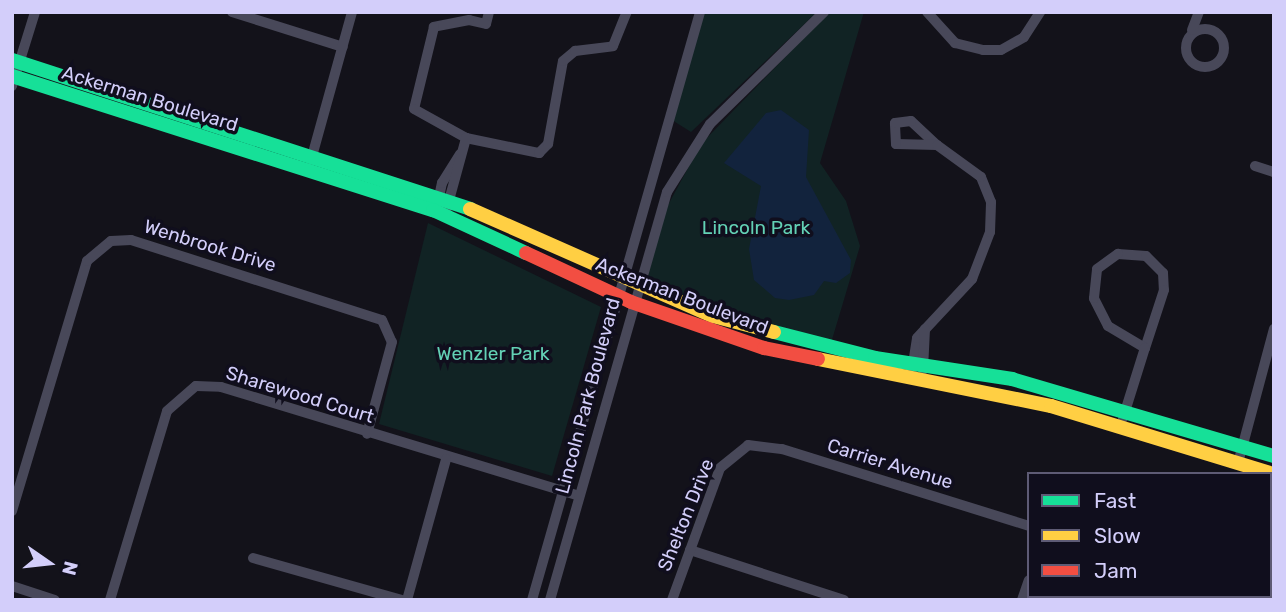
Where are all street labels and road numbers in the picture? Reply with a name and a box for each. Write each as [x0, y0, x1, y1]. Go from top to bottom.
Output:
street label: Ackerman Boulevard [59, 61, 241, 137]
street label: Wenbrook Drive [141, 215, 279, 277]
street label: Ackerman Boulevard [593, 253, 771, 339]
street label: Lincoln Park Boulevard [551, 295, 625, 497]
street label: Sharewood Court [223, 362, 377, 428]
street label: Carrier Avenue [824, 434, 956, 494]
street label: Shelton Drive [653, 456, 719, 574]

